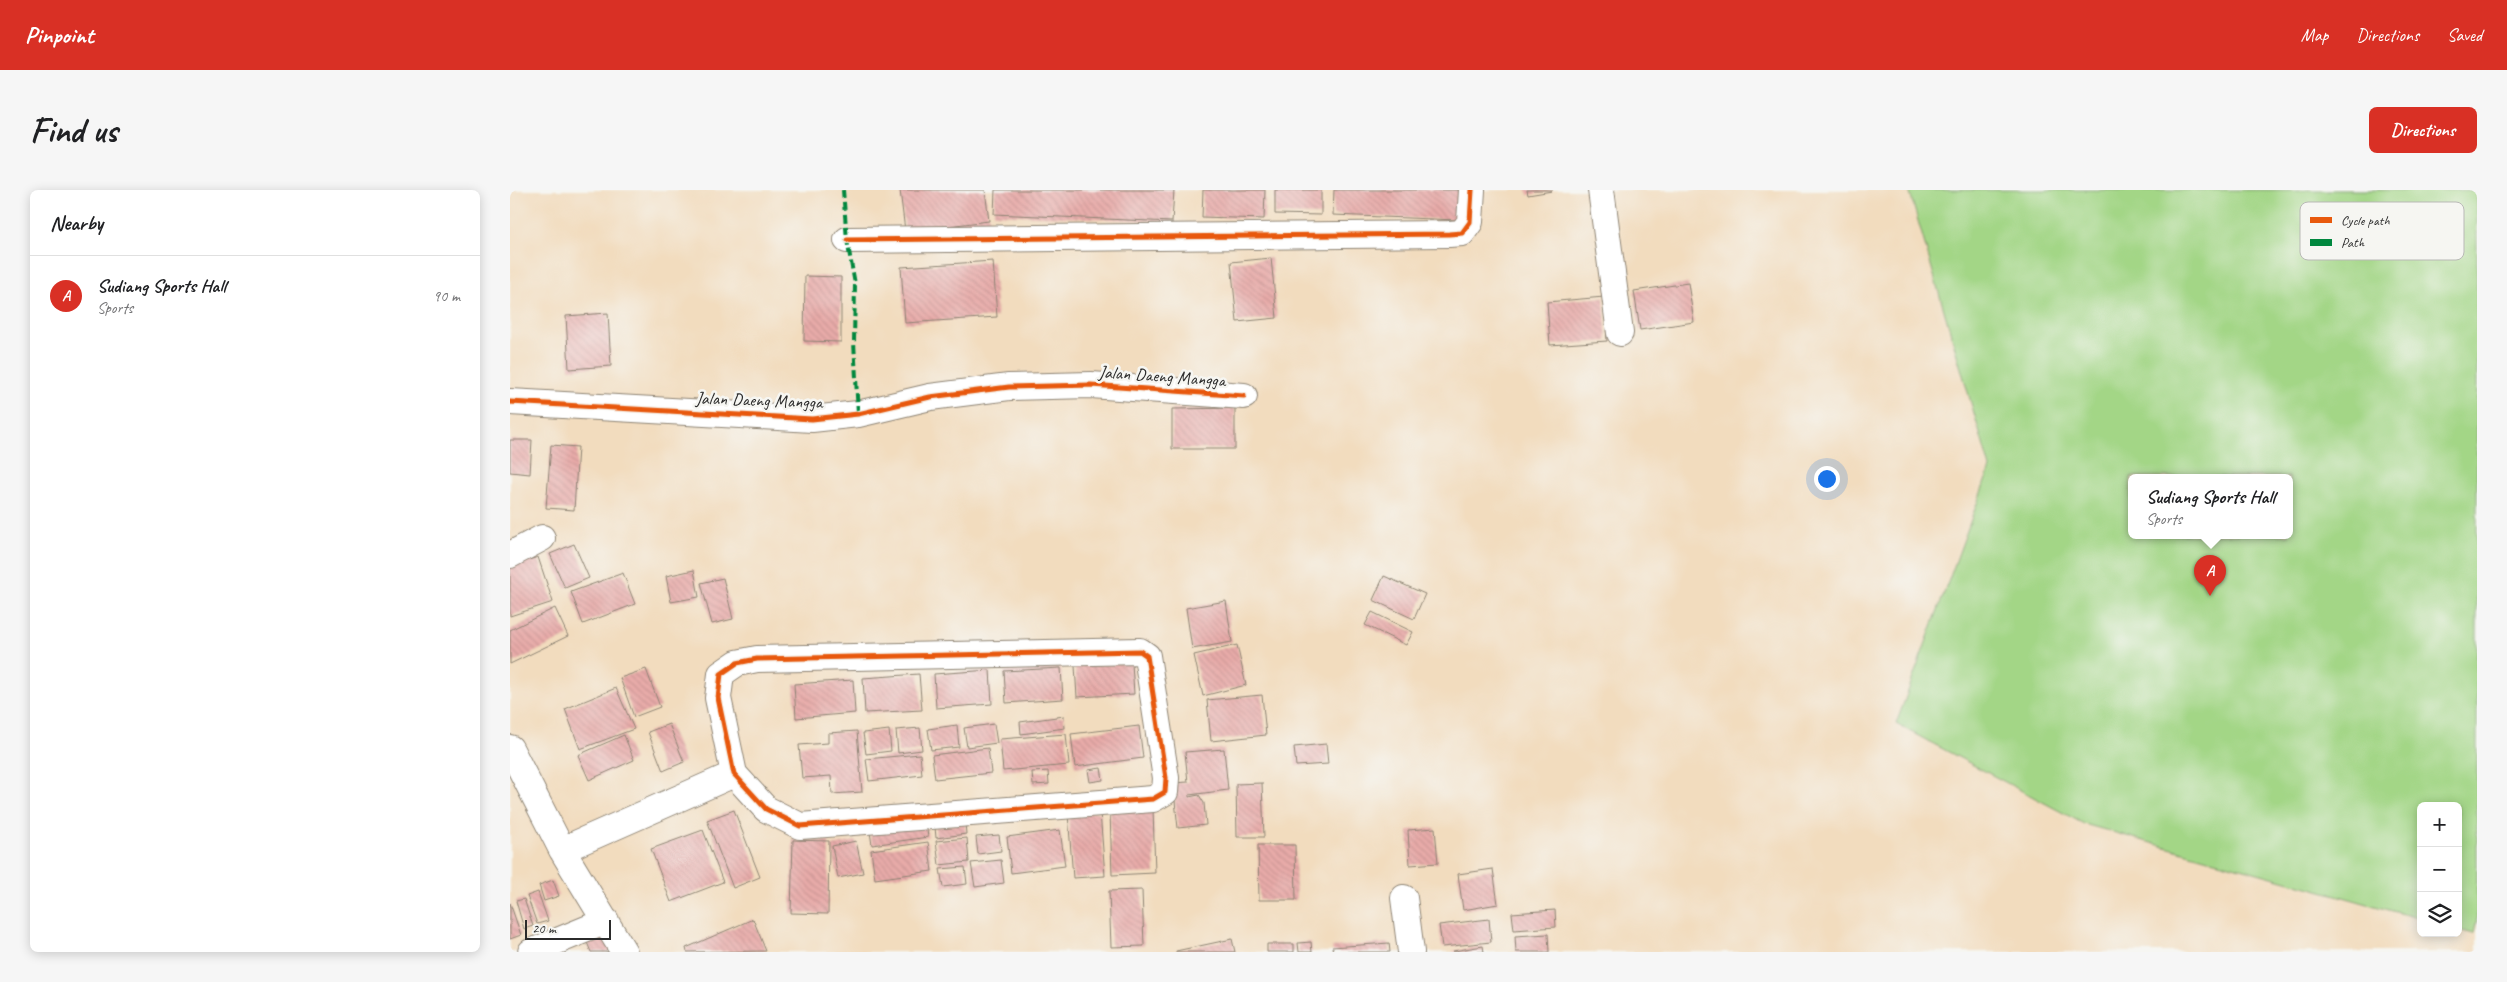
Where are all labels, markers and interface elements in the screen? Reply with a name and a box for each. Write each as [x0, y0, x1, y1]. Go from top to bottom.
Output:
text: Pinpoint [25, 20, 94, 50]
text: Map [2301, 24, 2328, 46]
text: Directions [2356, 24, 2419, 46]
text: Saved [2447, 24, 2482, 46]
button: Directions [2369, 107, 2477, 153]
text: Find us [30, 108, 117, 153]
legend [2300, 202, 2464, 260]
text: Nearby [50, 210, 103, 236]
text: Cycle path [2341, 212, 2390, 229]
text: Path [2341, 234, 2365, 251]
text: Sudiang Sports Hall [97, 274, 226, 298]
text: A [62, 286, 70, 306]
text: 90 m [433, 286, 460, 306]
text: Sports [97, 298, 133, 318]
street label: Jalan Daeng Mangga [1097, 361, 1228, 392]
street label: Jalan Daeng Mangga [694, 387, 824, 413]
your location [1814, 466, 1840, 492]
popup [2128, 474, 2293, 539]
text: Sudiang Sports Hall [2146, 485, 2275, 509]
text: Sports [2146, 509, 2182, 529]
pin: A [2194, 555, 2226, 596]
map controls [2417, 802, 2462, 937]
button: + [2417, 802, 2462, 847]
button: − [2417, 847, 2462, 892]
button: layers [2417, 892, 2462, 937]
scale bar [525, 917, 611, 940]
text: 20 m [532, 920, 556, 937]

